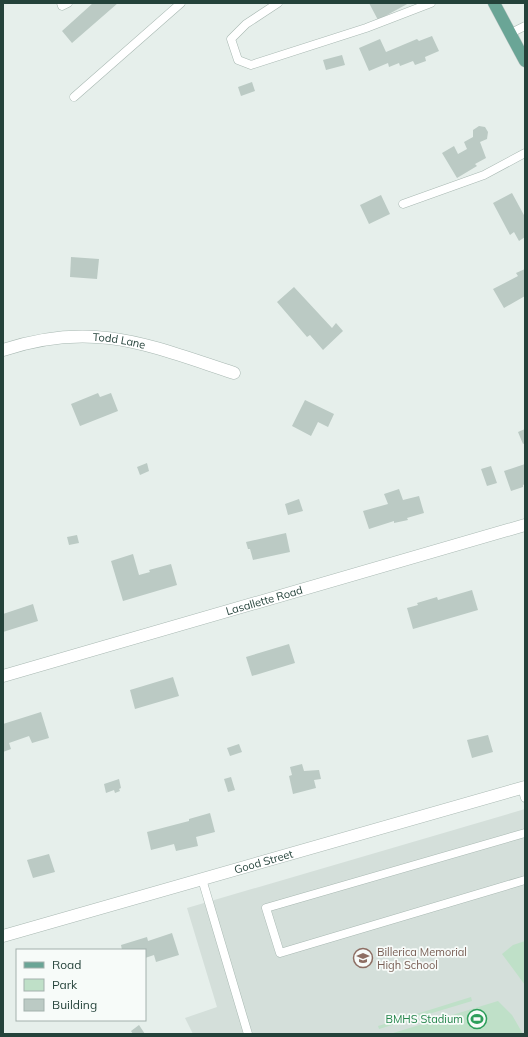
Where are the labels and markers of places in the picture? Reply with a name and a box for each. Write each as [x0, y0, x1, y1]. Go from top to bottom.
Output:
place label: Billerica Memorial High School [377, 945, 467, 972]
school or university icon: Billerica Memorial High School [352, 947, 374, 969]
sports icon: BMHS Stadium [466, 1008, 488, 1030]
place label: BMHS Stadium [385, 1012, 463, 1026]

